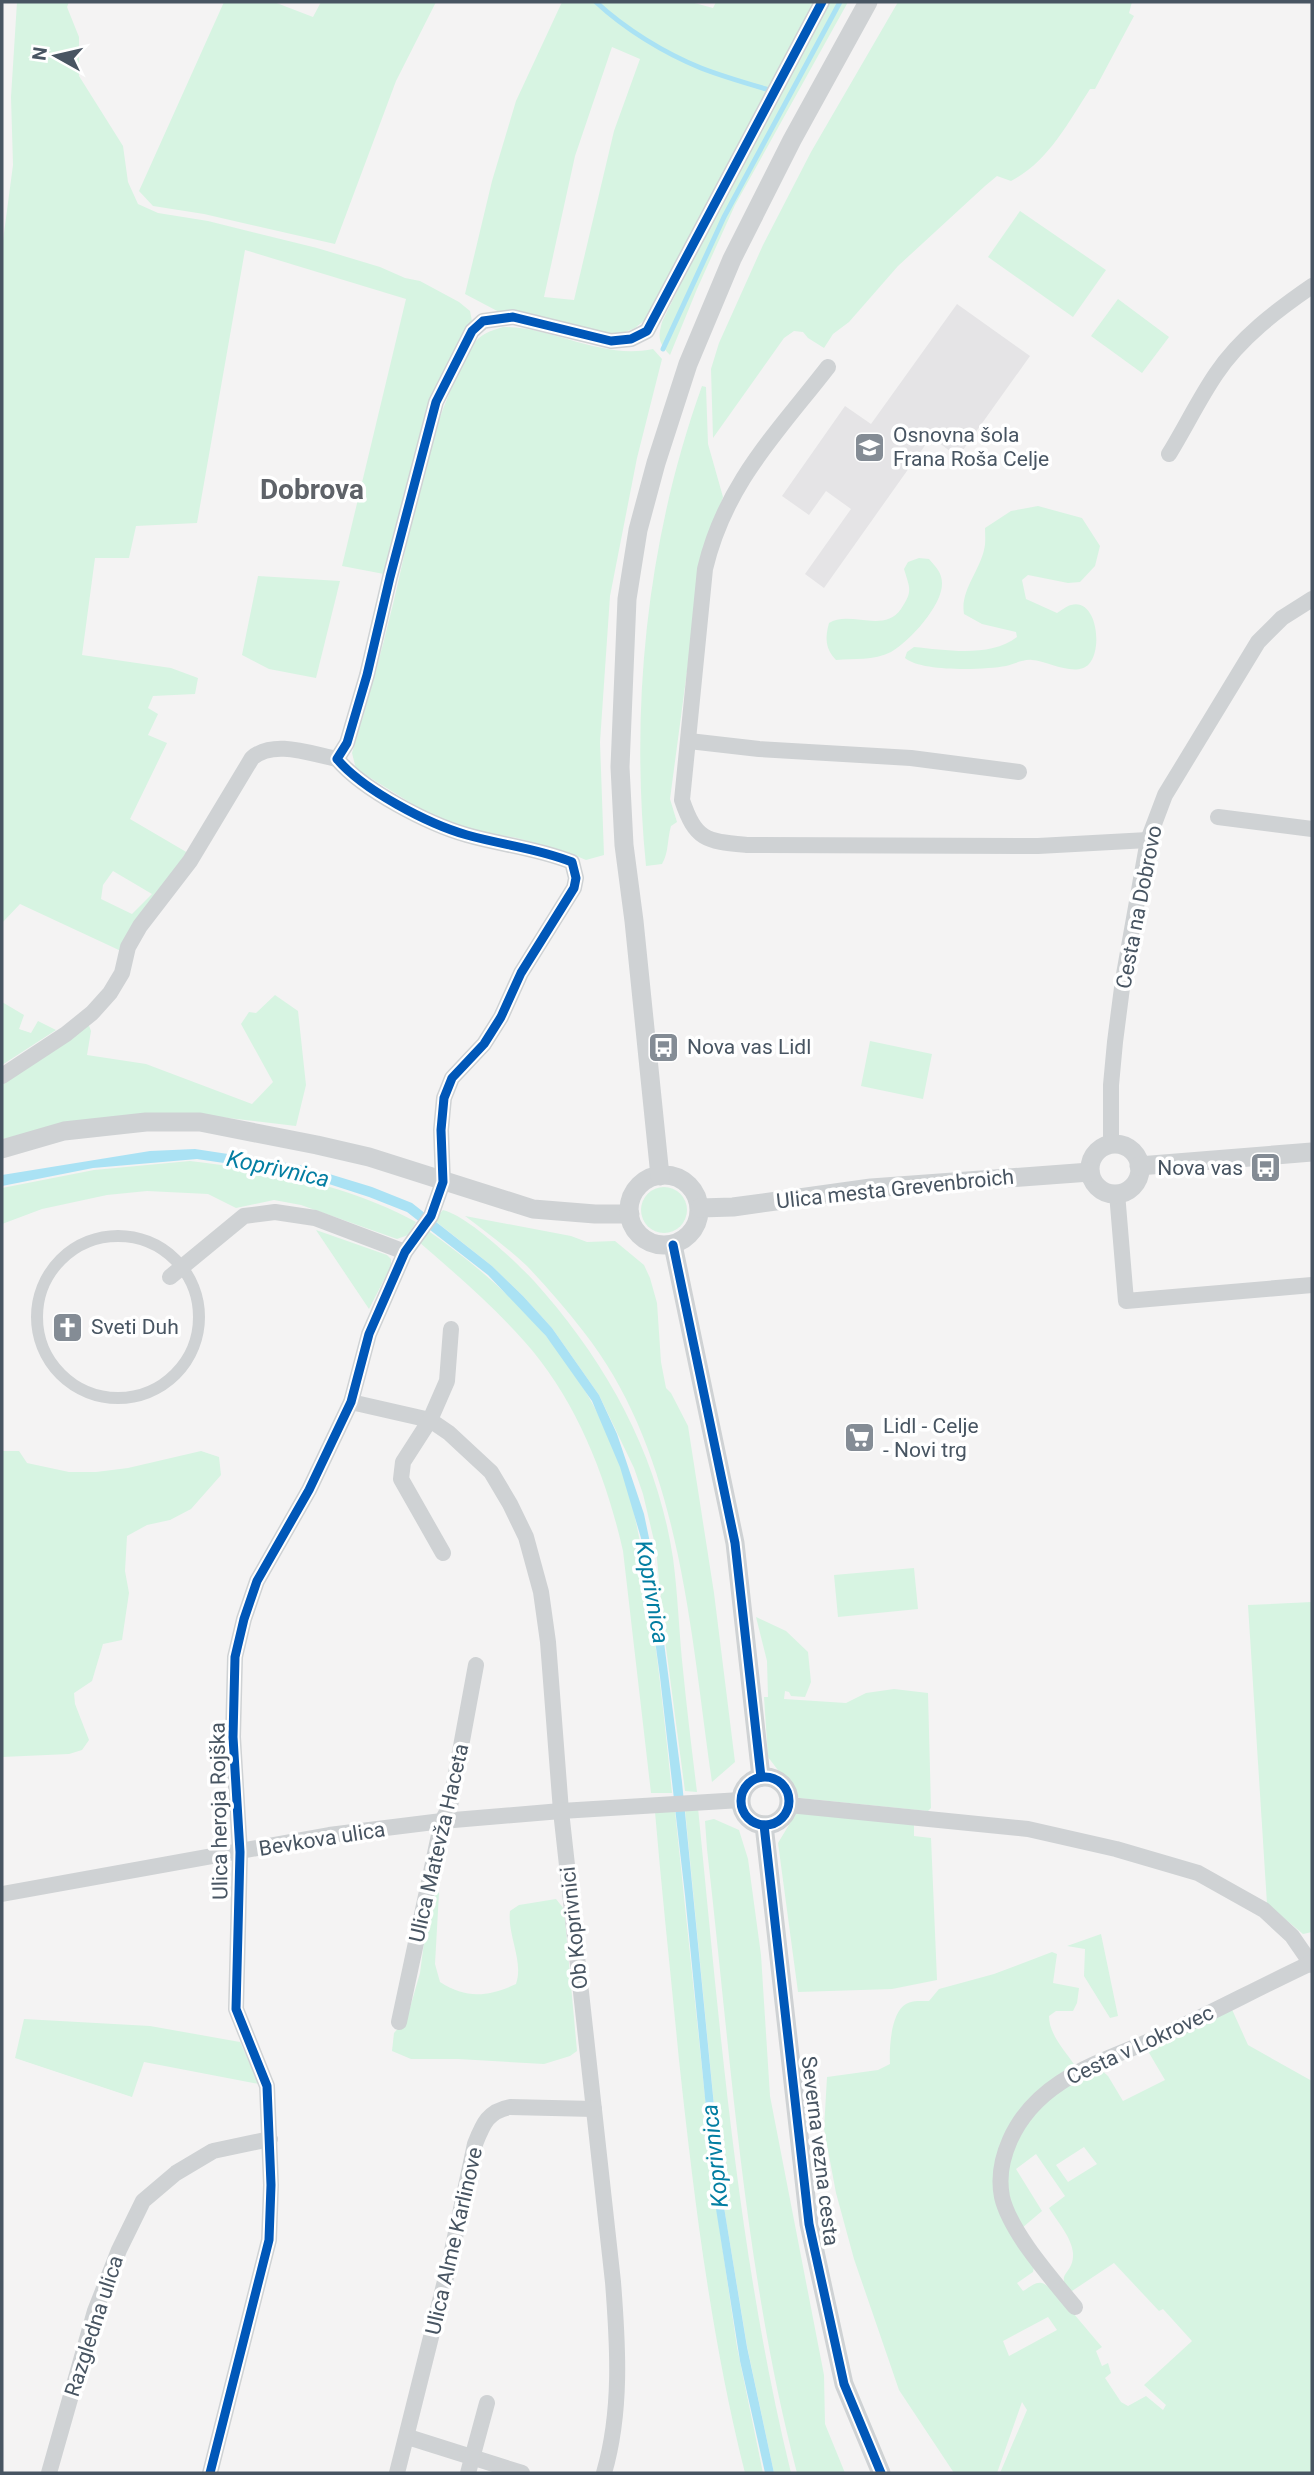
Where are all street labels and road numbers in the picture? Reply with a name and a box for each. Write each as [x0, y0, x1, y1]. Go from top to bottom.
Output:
street label: Cesta na Dobrovo [1111, 823, 1167, 991]
street label: Ulica mesta Grevenbroich [775, 1165, 1015, 1213]
street label: Ulica heroja Rojška [205, 1722, 233, 1900]
street label: Ulica Matevža Haceta [404, 1741, 474, 1945]
street label: Bevkova ulica [257, 1817, 387, 1861]
street label: Ob Koprivnici [556, 1865, 592, 1991]
street label: Cesta v Lokrovec [1063, 2000, 1217, 2090]
street label: Severna vezna cesta [796, 2055, 844, 2247]
street label: Ulica Alme Karlinove [421, 2145, 487, 2337]
street label: Razgledna ulica [60, 2252, 128, 2400]

